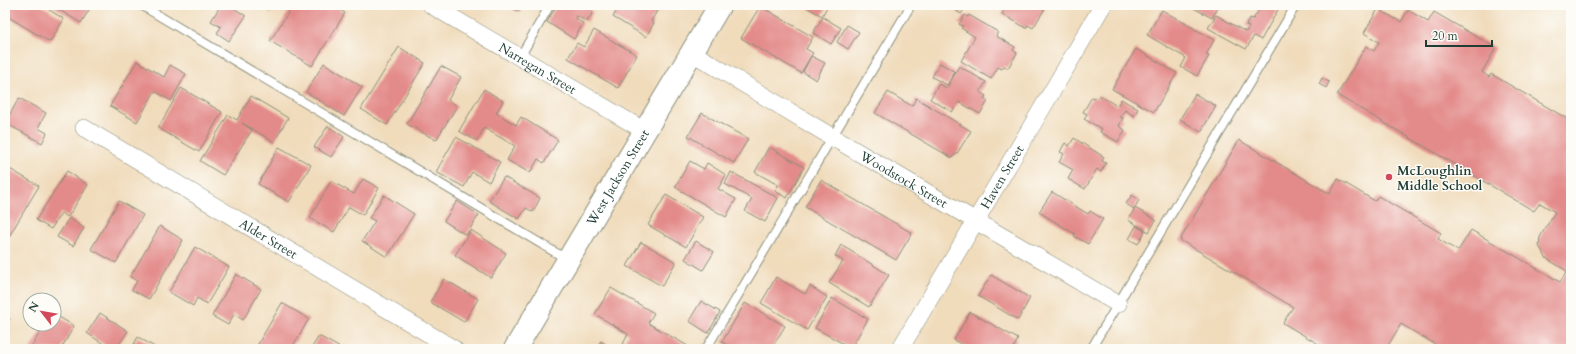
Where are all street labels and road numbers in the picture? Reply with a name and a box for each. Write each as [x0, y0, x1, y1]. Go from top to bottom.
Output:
street label: Narregan Street [495, 39, 579, 99]
street label: West Jackson Street [582, 126, 654, 230]
street label: Haven Street [977, 142, 1028, 212]
street label: Woodstock Street [856, 147, 951, 213]
street label: Alder Street [236, 215, 301, 263]

